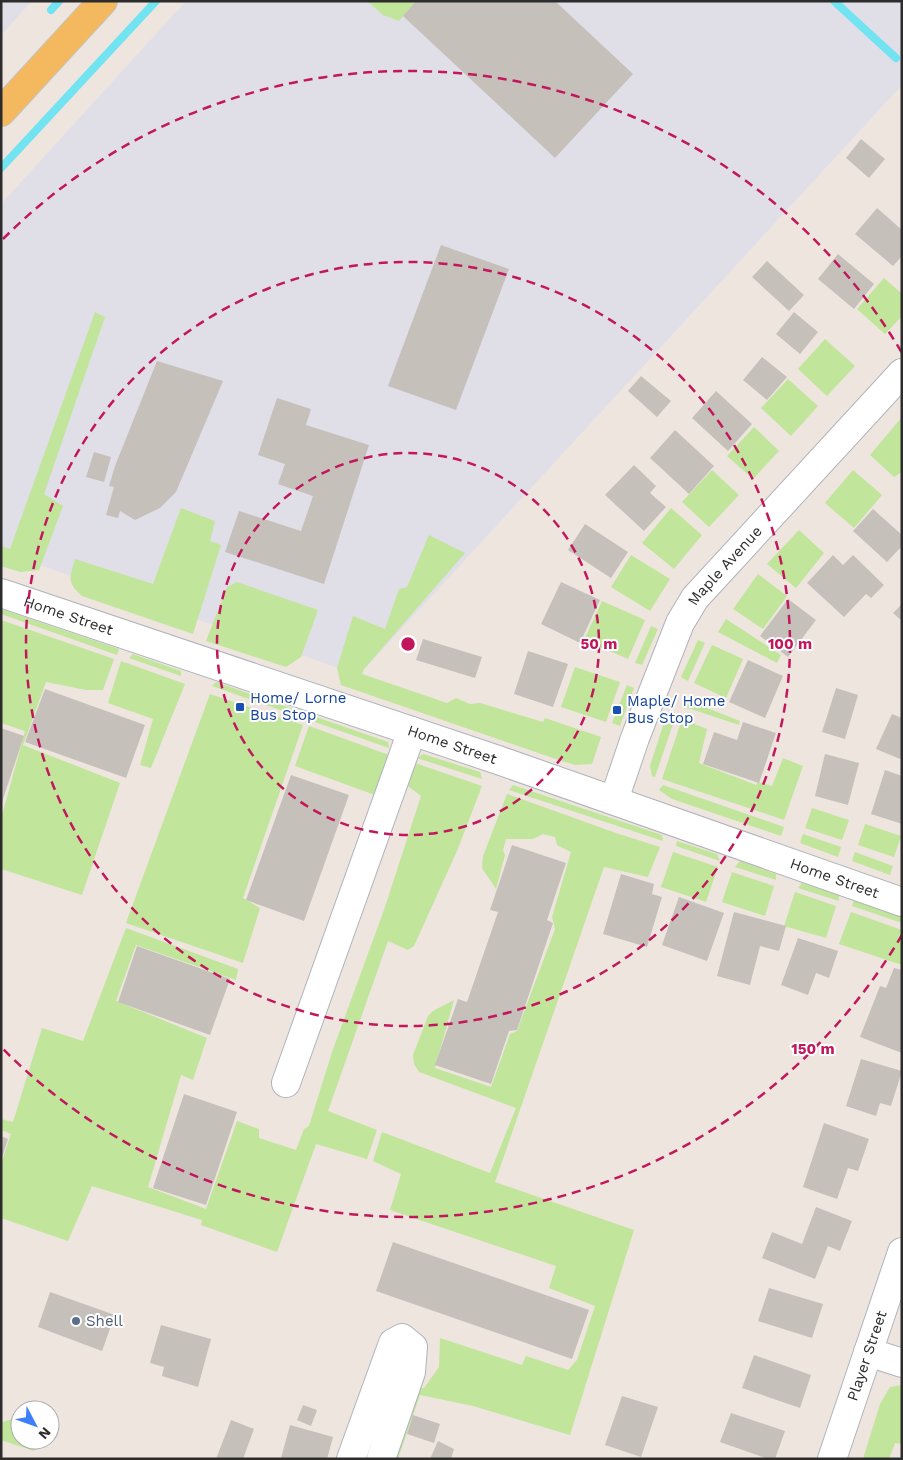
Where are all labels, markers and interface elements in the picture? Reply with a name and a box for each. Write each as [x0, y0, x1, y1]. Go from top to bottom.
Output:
street label: Maple Avenue [684, 522, 766, 609]
street label: Home Street [21, 592, 116, 639]
centre of rings [399, 635, 417, 653]
text: 50 m [581, 635, 617, 653]
text: 100 m [768, 635, 812, 653]
place label: Home/ Lorne Bus Stop [250, 689, 346, 724]
place label: Maple/ Home Bus Stop [627, 692, 725, 727]
marker: Home/ Lorne Bus Stop [234, 701, 246, 713]
marker: Maple/ Home Bus Stop [611, 704, 623, 716]
street label: Home Street [405, 721, 500, 768]
street label: Home Street [788, 854, 882, 902]
text: 150 m [791, 1040, 835, 1058]
street label: Player Street [843, 1308, 891, 1403]
place label: Shell [86, 1312, 123, 1330]
marker: Shell [70, 1315, 82, 1327]
north arrow [10, 1400, 60, 1450]
text: N [35, 1424, 54, 1443]

